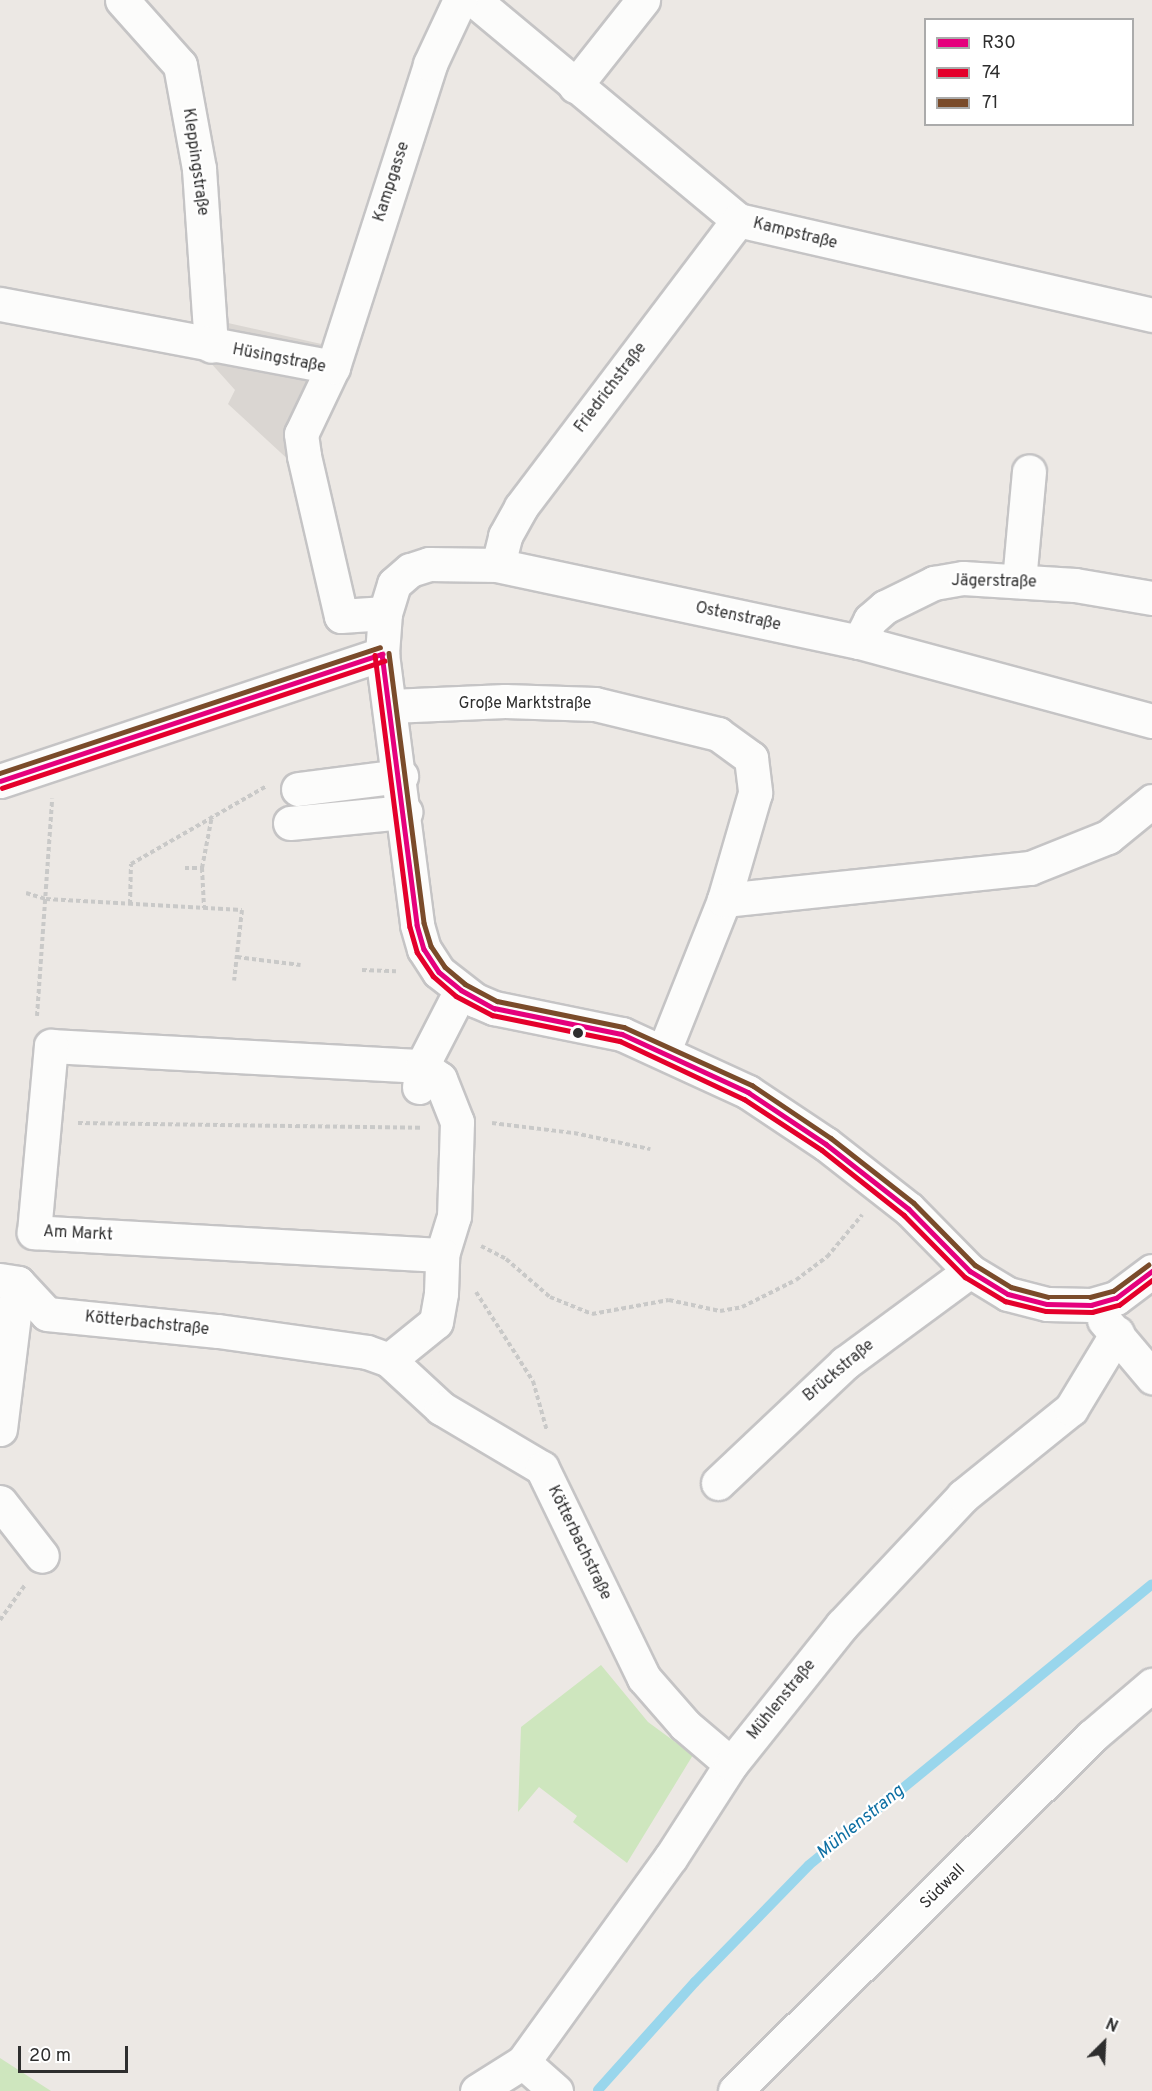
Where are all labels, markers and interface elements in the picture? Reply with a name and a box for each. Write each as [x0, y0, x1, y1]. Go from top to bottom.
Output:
legend [924, 18, 1134, 126]
text: R30 [982, 32, 1016, 55]
text: 74 [982, 62, 1001, 85]
text: 71 [982, 92, 998, 115]
street label: Kleppingstraße [178, 107, 212, 217]
street label: Kampgasse [370, 140, 414, 224]
street label: Kampstraße [751, 214, 839, 254]
street label: Friedrichstraße [571, 339, 651, 437]
street label: Hüsingstraße [231, 341, 327, 377]
street label: Jägerstraße [951, 572, 1037, 592]
street label: Ostenstraße [694, 599, 782, 635]
street label: Große Marktstraße [459, 694, 591, 714]
unlabelled marker [572, 1027, 584, 1039]
street label: Am Markt [43, 1223, 113, 1245]
street label: Kötterbachstraße [84, 1308, 210, 1340]
street label: Brückstraße [800, 1336, 878, 1406]
street label: Kötterbachstraße [543, 1483, 615, 1603]
street label: Mühlenstraße [744, 1656, 820, 1744]
water label: Mühlenstrang [813, 1781, 909, 1865]
street label: Südwall [917, 1861, 969, 1913]
north arrow [1074, 2013, 1134, 2073]
text: N [1102, 2015, 1121, 2038]
scale bar [21, 2034, 130, 2072]
text: 20 m [29, 2045, 71, 2068]

